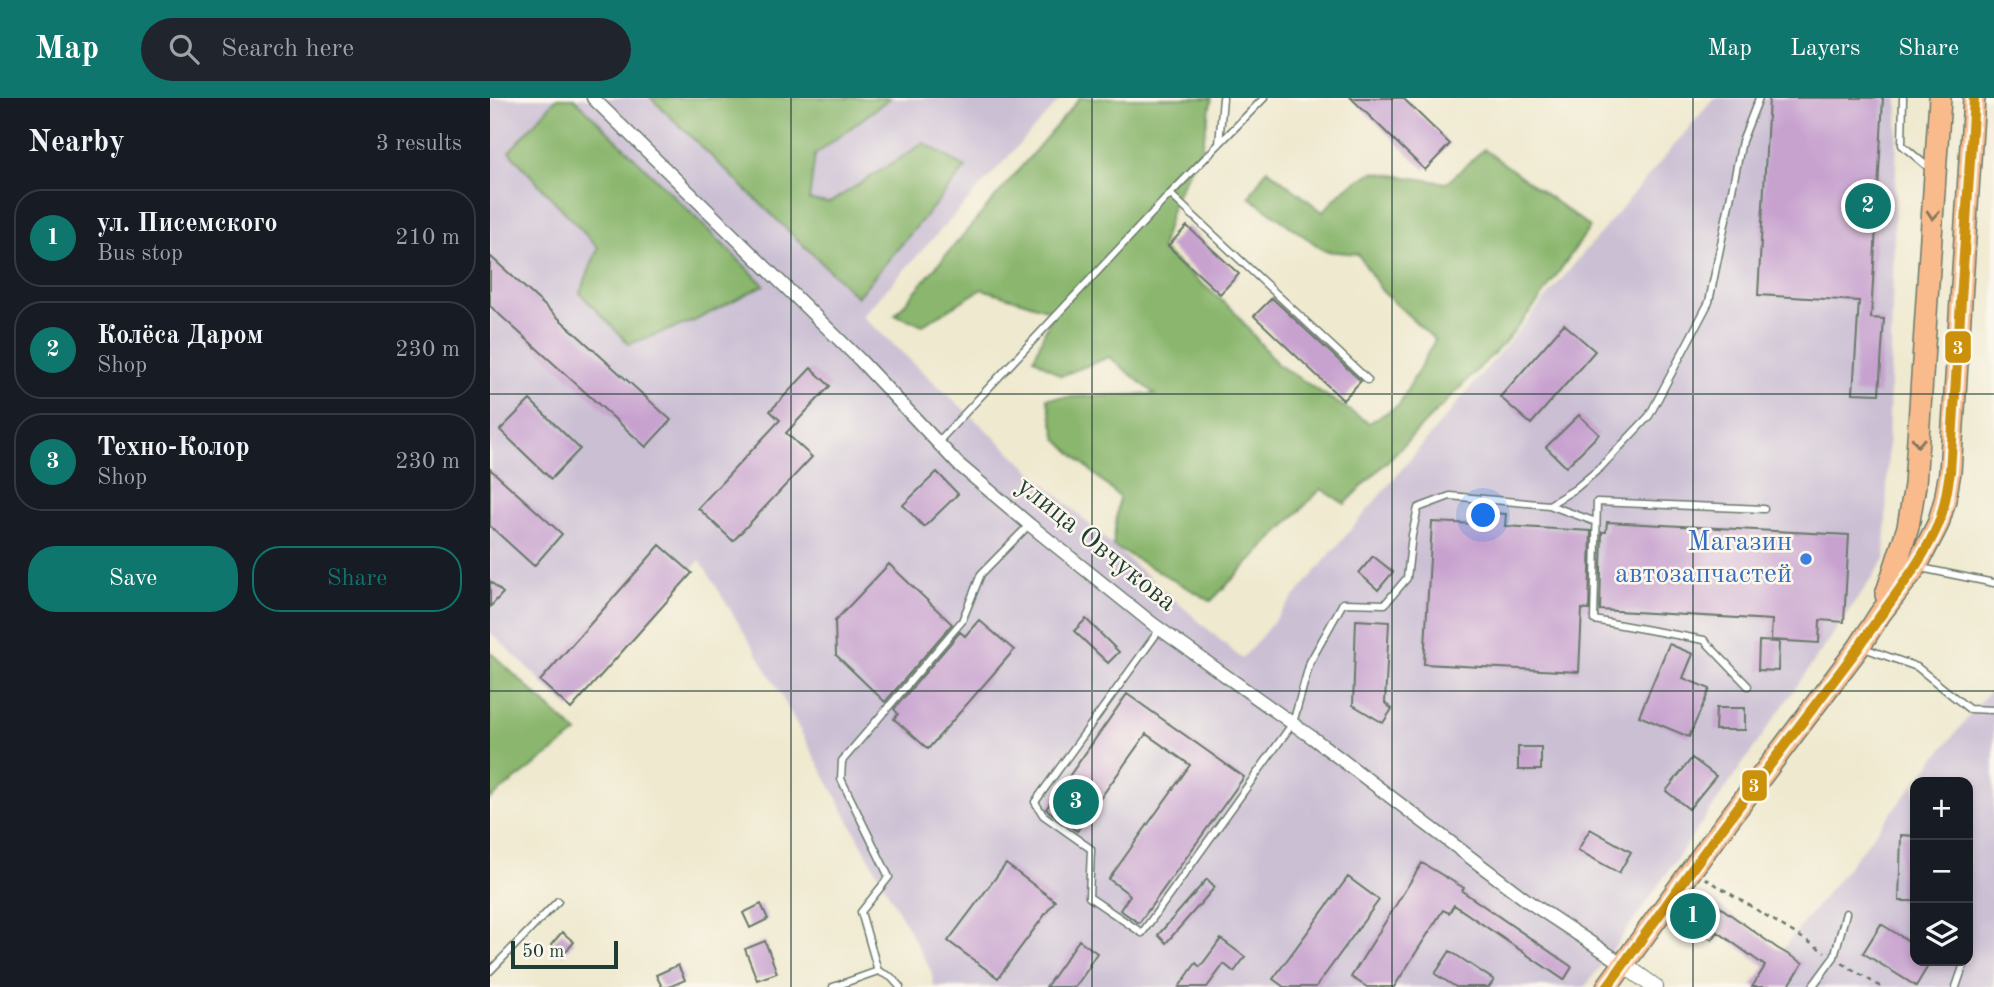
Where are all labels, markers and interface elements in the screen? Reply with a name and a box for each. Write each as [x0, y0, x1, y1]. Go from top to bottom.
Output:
search box [141, 18, 631, 81]
icon: search [165, 30, 203, 68]
text: Map [35, 33, 99, 66]
text: Search here [221, 36, 354, 62]
text: Map [1708, 37, 1752, 61]
text: Layers [1790, 37, 1860, 61]
text: Share [1898, 37, 1959, 61]
text: Nearby [28, 128, 125, 158]
text: 3 results [376, 132, 462, 155]
pin: 2 [1845, 180, 1891, 232]
one-way arrow [1926, 210, 1941, 221]
text: ул. Писемского [97, 211, 278, 237]
text: 1 [46, 226, 60, 249]
text: 210 m [395, 226, 460, 249]
text: Bus stop [97, 242, 183, 265]
text: Колёса Даром [97, 323, 263, 349]
line badge: 3 [1944, 330, 1972, 364]
text: 2 [46, 338, 60, 361]
text: 230 m [395, 338, 460, 361]
text: 3 [1952, 340, 1964, 359]
text: Shop [97, 354, 147, 377]
text: Техно-Колор [97, 435, 250, 461]
one-way arrow [1911, 437, 1926, 448]
text: 3 [46, 450, 60, 473]
text: 230 m [395, 450, 460, 473]
text: Shop [97, 466, 147, 489]
street label: улица Овчукова [1011, 472, 1181, 618]
your location [1466, 498, 1500, 532]
place label: Магазин автозапчастей [1615, 529, 1792, 589]
button: Save [28, 546, 238, 612]
button: Share [252, 546, 462, 612]
marker: Магазин автозапчастей [1798, 551, 1814, 567]
line badge: 3 [1741, 769, 1768, 802]
pin: 3 [1053, 776, 1099, 828]
map controls [1910, 777, 1973, 966]
button: + [1910, 777, 1973, 840]
text: 3 [1748, 778, 1760, 797]
button: − [1910, 840, 1973, 903]
pin: 1 [1670, 890, 1716, 942]
button: layers [1910, 903, 1973, 966]
scale bar [511, 938, 618, 970]
text: 50 m [522, 943, 564, 962]

